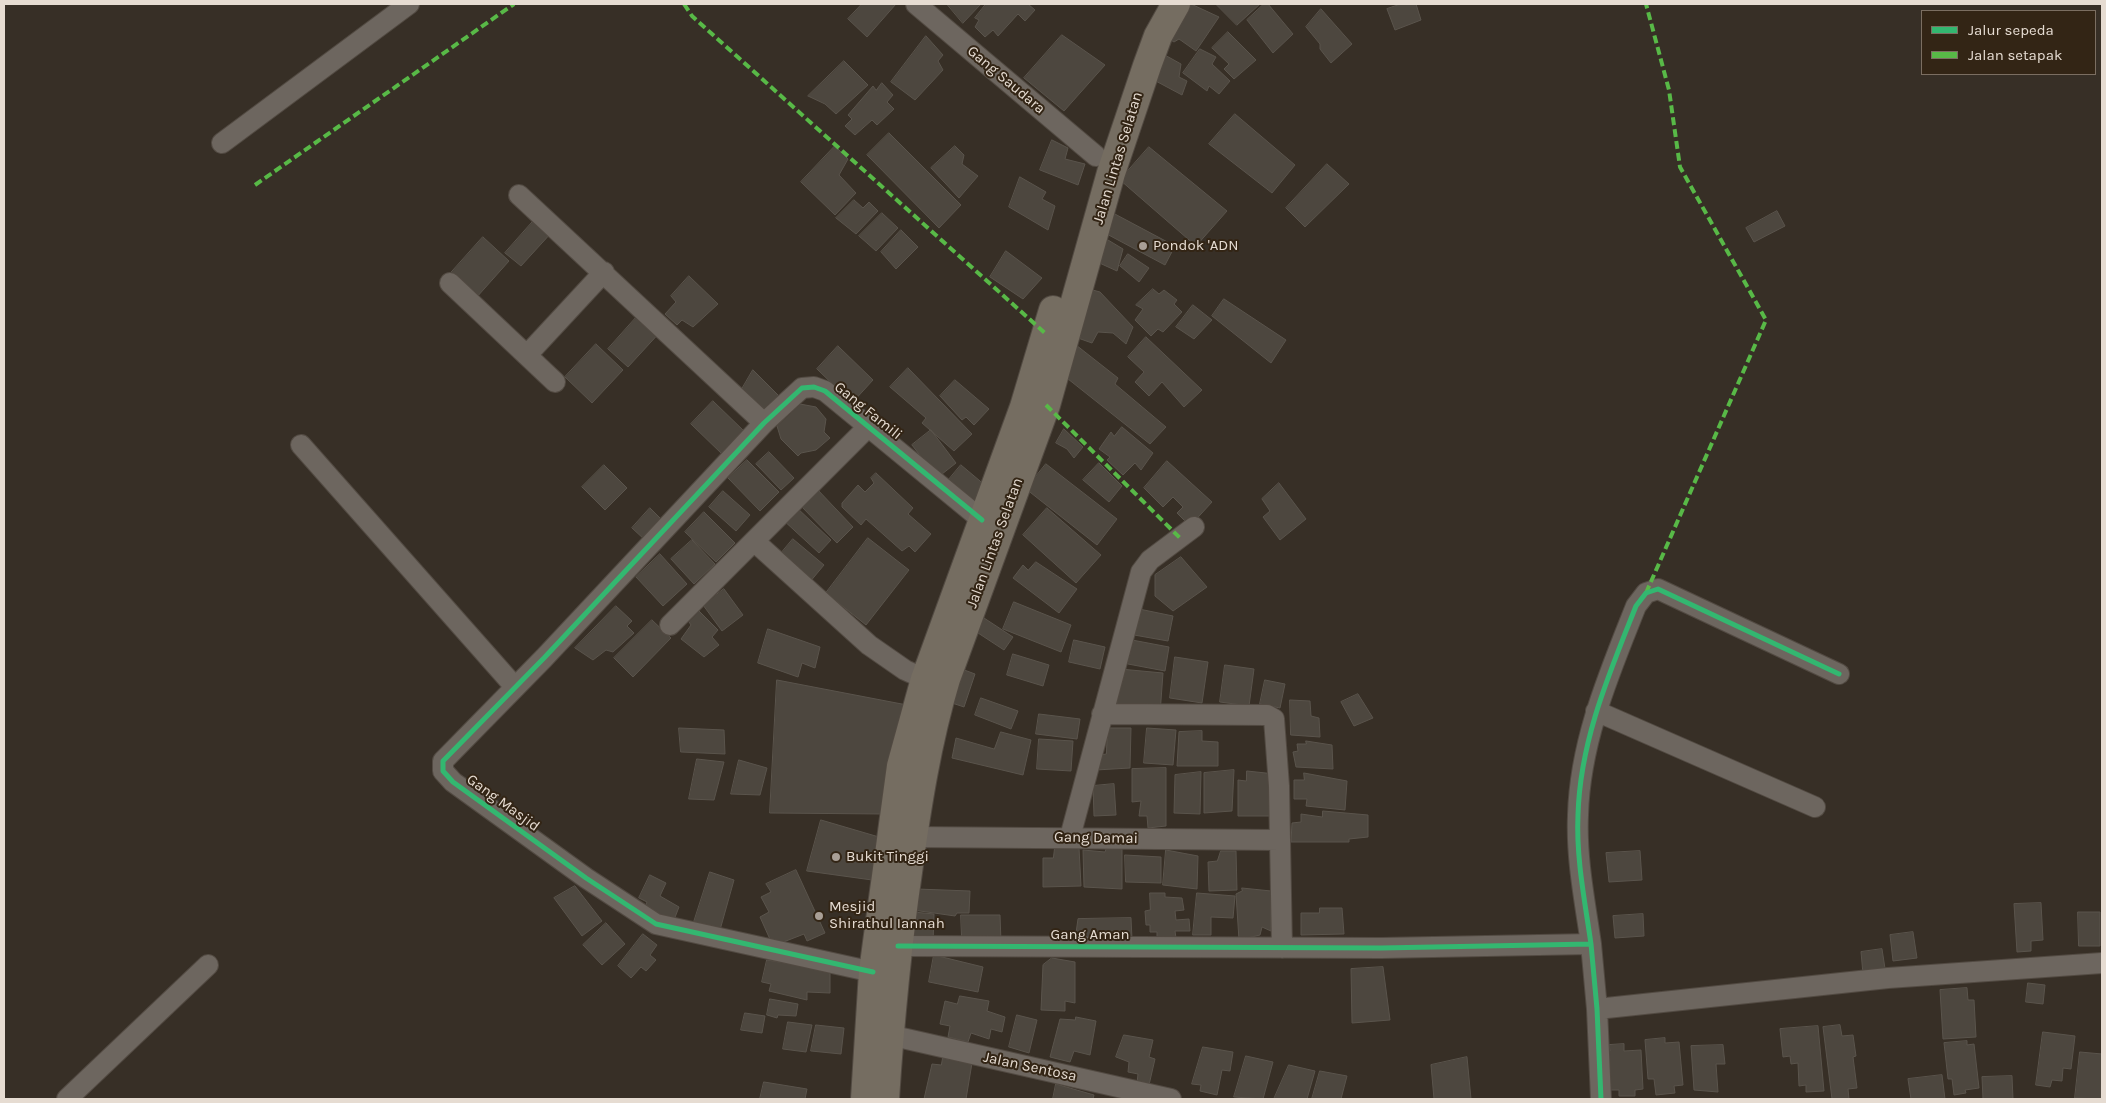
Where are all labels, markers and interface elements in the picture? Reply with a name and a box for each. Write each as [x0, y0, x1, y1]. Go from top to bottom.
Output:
legend [1921, 10, 2096, 75]
text: Jalur sepeda [1968, 21, 2054, 39]
street label: Gang Saudara [963, 42, 1049, 118]
text: Jalan setapak [1968, 46, 2062, 64]
street label: Jalan Lintas Selatan [1089, 90, 1147, 226]
place label: Pondok 'ADN [1153, 237, 1238, 255]
marker: Pondok 'ADN [1137, 240, 1149, 252]
street label: Gang Famili [831, 378, 905, 444]
street label: Jalan Lintas Selatan [963, 475, 1027, 611]
street label: Gang Masjid [463, 770, 543, 836]
street label: Gang Damai [1054, 828, 1138, 848]
place label: Bukit Tinggi [846, 848, 929, 866]
marker: Bukit Tinggi [830, 851, 842, 863]
place label: Mesjid Shirathul Iannah [829, 898, 945, 933]
marker: Mesjid Shirathul Iannah [813, 910, 825, 922]
street label: Gang Aman [1051, 926, 1129, 944]
street label: Jalan Sentosa [982, 1048, 1078, 1086]

